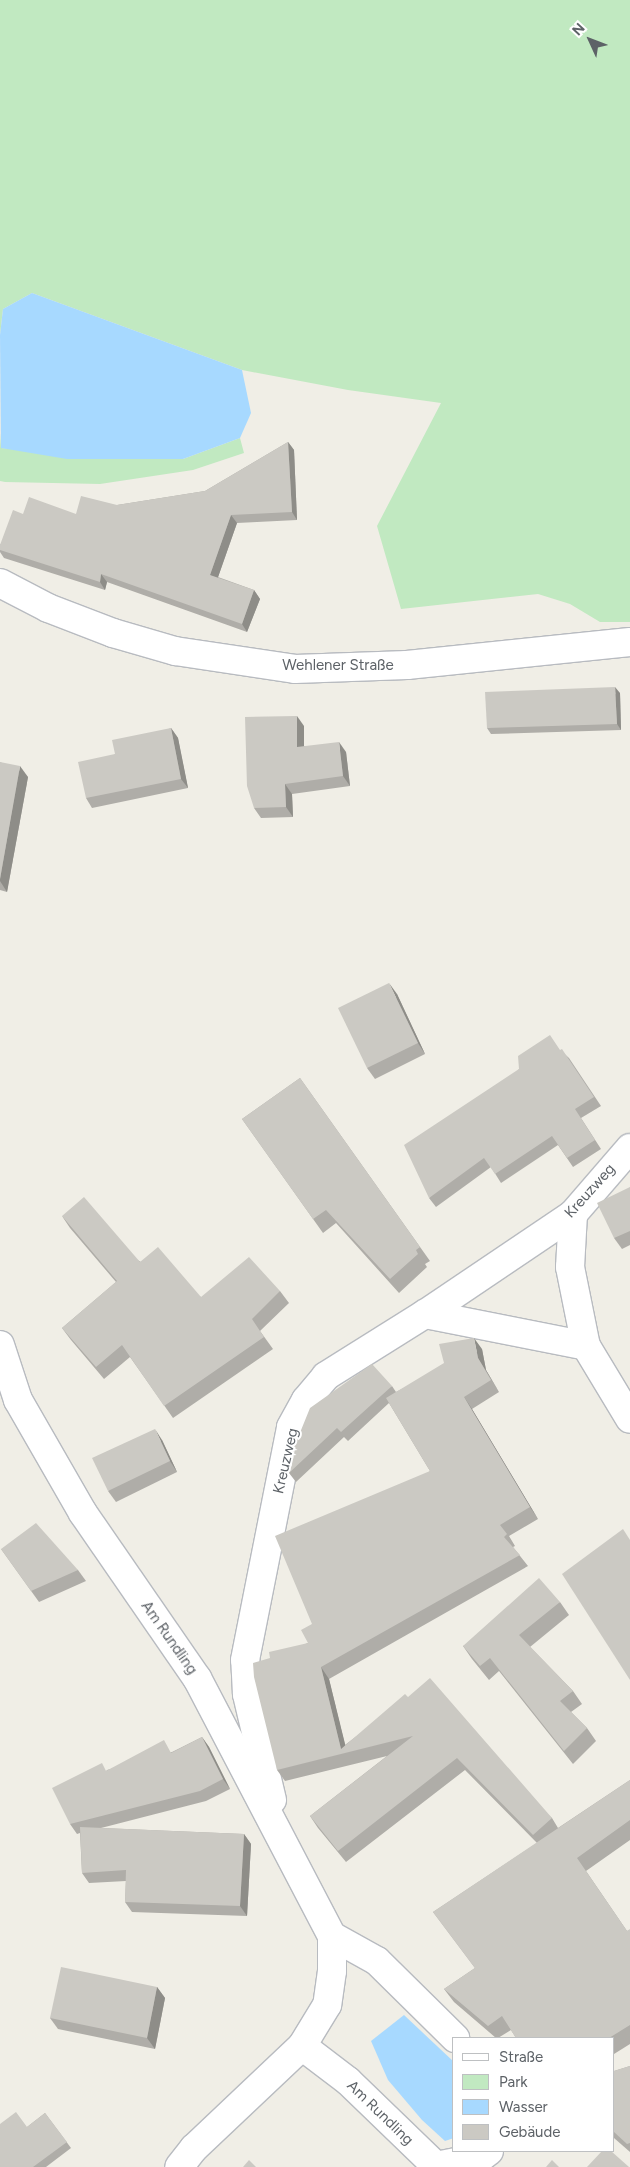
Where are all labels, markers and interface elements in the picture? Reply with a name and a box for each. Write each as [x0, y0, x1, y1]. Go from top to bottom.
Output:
north arrow [565, 15, 615, 65]
text: N [569, 20, 589, 39]
street label: Wehlener Straße [282, 657, 394, 675]
street label: Kreuzweg [561, 1160, 619, 1222]
street label: Kreuzweg [270, 1426, 302, 1496]
street label: Am Rundling [137, 1598, 201, 1678]
legend [452, 2037, 615, 2152]
text: Straße [499, 2048, 543, 2066]
text: Park [499, 2073, 528, 2091]
street label: Am Rundling [343, 2077, 417, 2149]
text: Wasser [499, 2098, 548, 2116]
text: Gebäude [499, 2123, 560, 2141]

